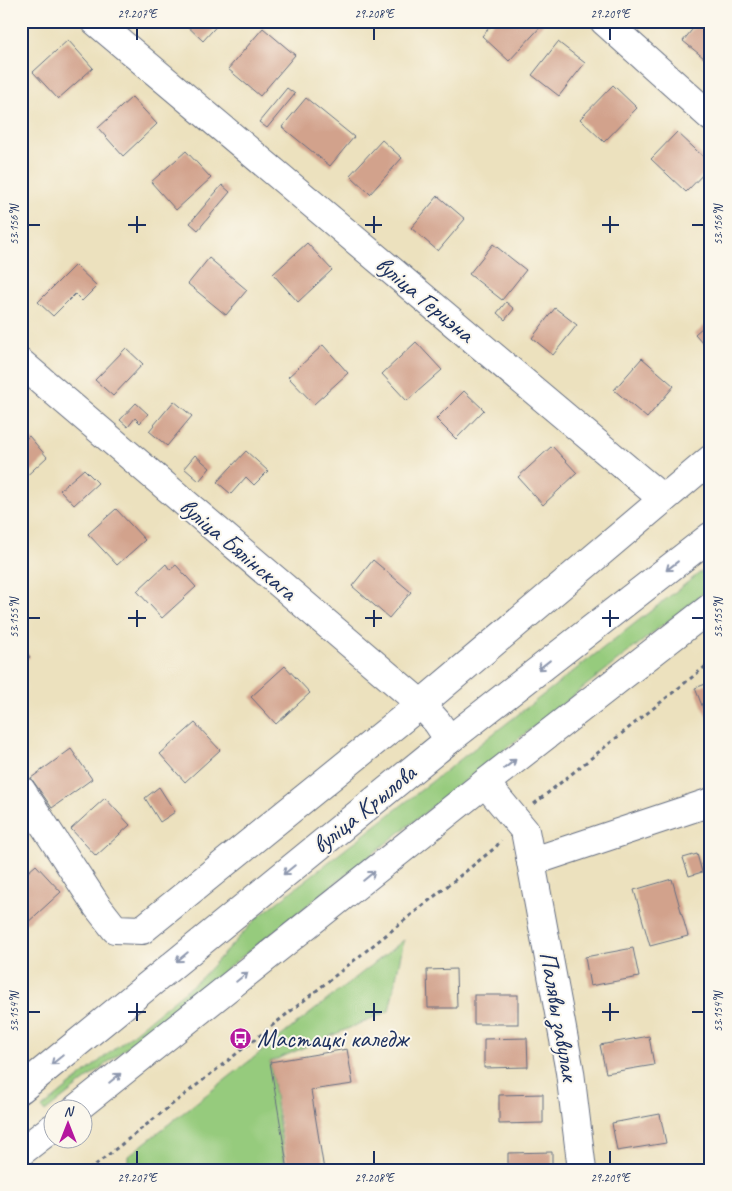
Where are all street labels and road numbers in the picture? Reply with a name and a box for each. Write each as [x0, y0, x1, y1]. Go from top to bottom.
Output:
street label: вуліца Герцэна [369, 248, 483, 351]
street label: вуліца Бялінскага [173, 490, 305, 609]
street label: вуліца Крылова [305, 756, 424, 861]
street label: Палявы завулак [531, 949, 587, 1086]

